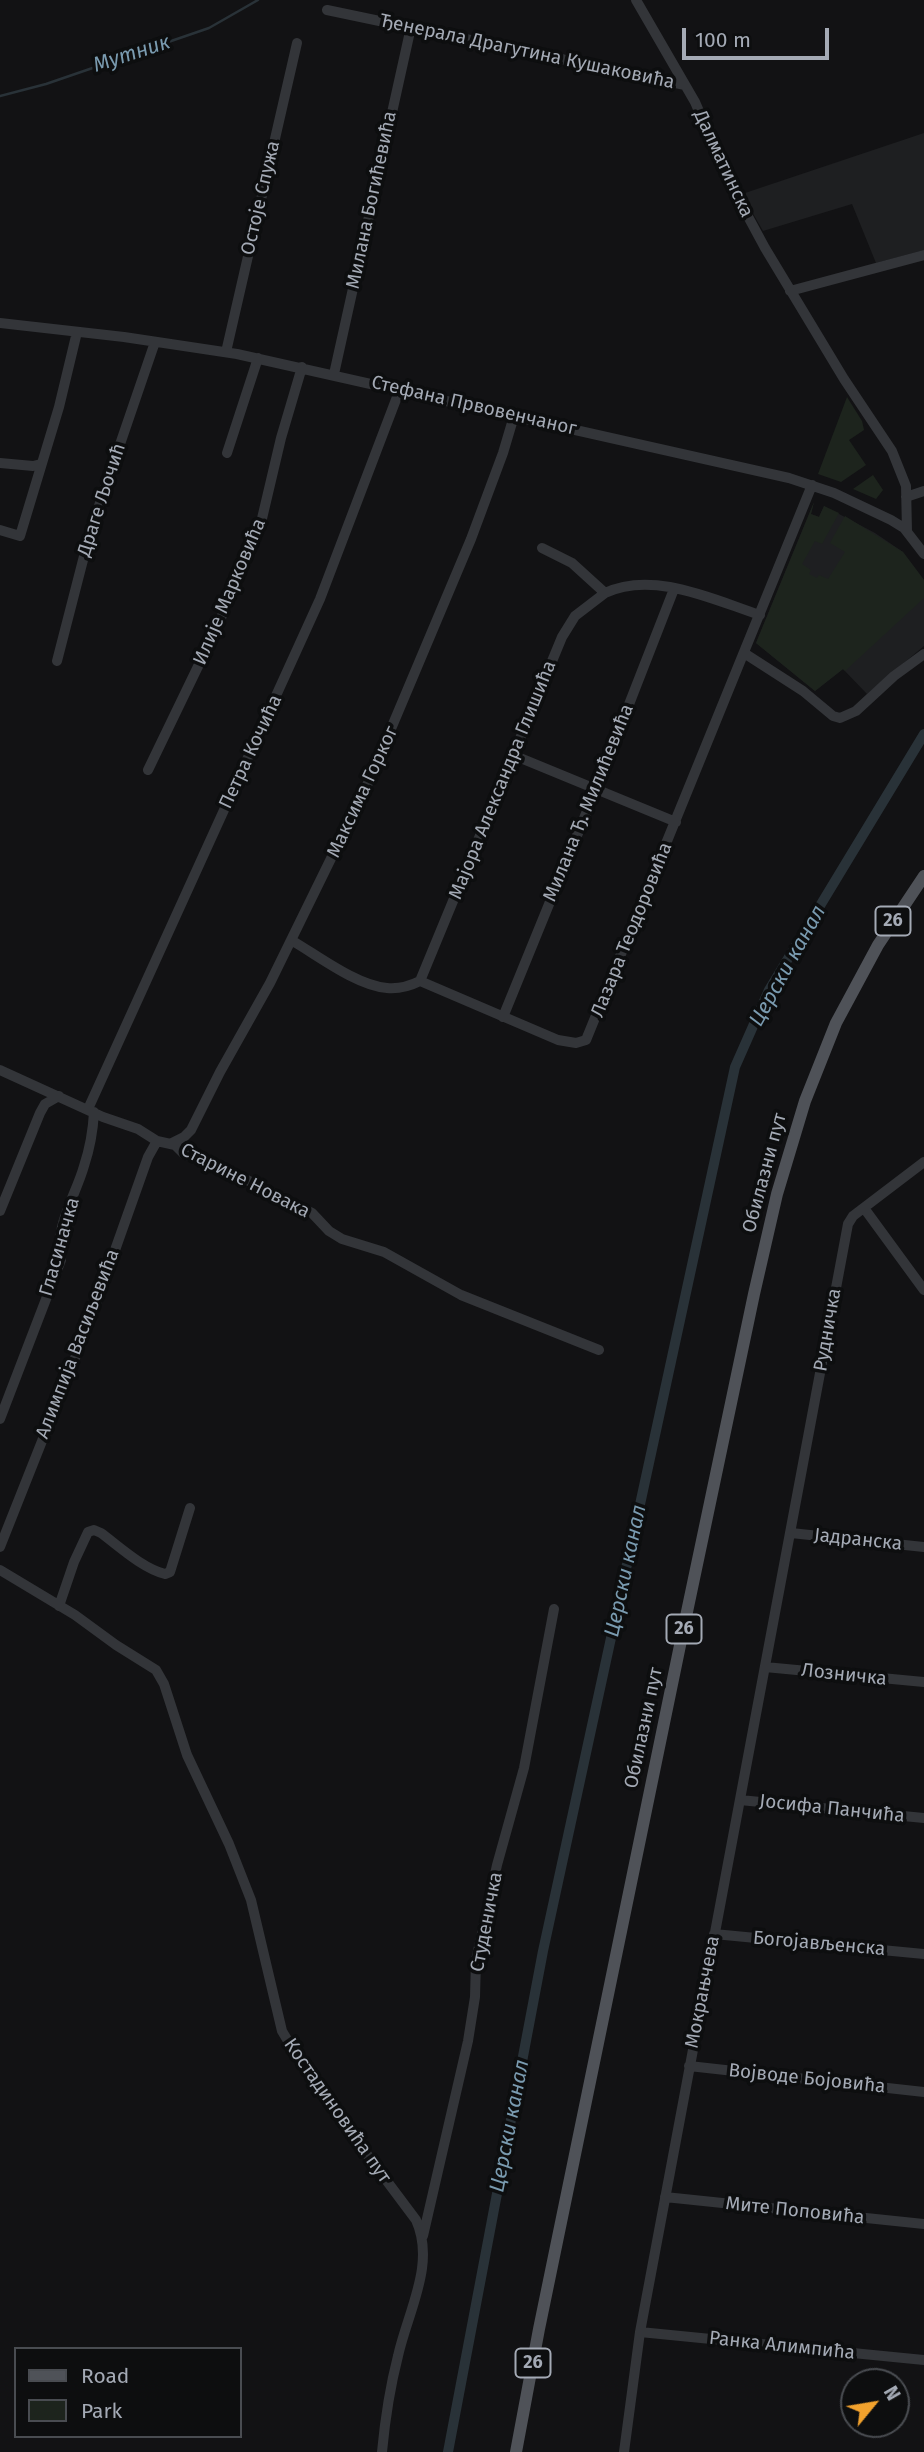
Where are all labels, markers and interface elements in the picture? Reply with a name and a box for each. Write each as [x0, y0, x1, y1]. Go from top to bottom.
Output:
street label: Ђенерала Драгутина Кушаковића [378, 10, 676, 94]
scale bar [686, 14, 833, 58]
text: 100 m [695, 27, 751, 53]
water label: Мутник [90, 30, 174, 78]
street label: Далматинска [688, 107, 758, 221]
street label: Милана Богићевића [342, 109, 402, 291]
street label: Остоје Спужа [237, 139, 285, 257]
street label: Стефана Првовенчаног [369, 371, 579, 441]
street label: Драге Љочић [73, 441, 131, 559]
street label: Илије Марковића [189, 515, 271, 669]
street label: Мајора Александра Глишића [445, 657, 561, 903]
street label: Петра Кочића [215, 691, 287, 813]
street label: Милана Ђ. Милићевића [539, 701, 639, 905]
street label: Максима Горког [323, 723, 403, 861]
street label: Лазара Теодоровића [586, 839, 678, 1021]
water label: Церски канал [744, 901, 832, 1031]
road number: 26 [876, 906, 910, 936]
street label: Обилазни пут [738, 1111, 792, 1235]
street label: Старине Новака [177, 1139, 313, 1223]
street label: Гласиначка [35, 1195, 85, 1299]
street label: Алимпија Васиљевића [31, 1246, 125, 1442]
street label: Рудничка [810, 1287, 846, 1373]
water label: Церски канал [600, 1503, 652, 1639]
street label: Јадранска [813, 1524, 903, 1556]
road number: 26 [666, 1614, 702, 1644]
street label: Лозничка [800, 1659, 888, 1691]
street label: Обилазни пут [620, 1665, 668, 1791]
street label: Јосифа Панчића [758, 1790, 906, 1828]
street label: Студеничка [466, 1870, 508, 1974]
street label: Богојављенска [752, 1927, 886, 1961]
street label: Мокрањчева [681, 1934, 725, 2050]
street label: Костадиновића пут [278, 2034, 396, 2188]
water label: Церски канал [485, 2058, 535, 2194]
street label: Војводе Бојовића [727, 2059, 887, 2099]
street label: Мите Поповића [724, 2192, 866, 2230]
street label: Ранка Алимпића [708, 2327, 856, 2365]
legend [14, 2347, 242, 2438]
road number: 26 [516, 2348, 550, 2378]
text: Road [81, 2363, 129, 2389]
north arrow [840, 2368, 910, 2438]
text: N [879, 2382, 905, 2404]
text: Park [81, 2398, 122, 2424]

